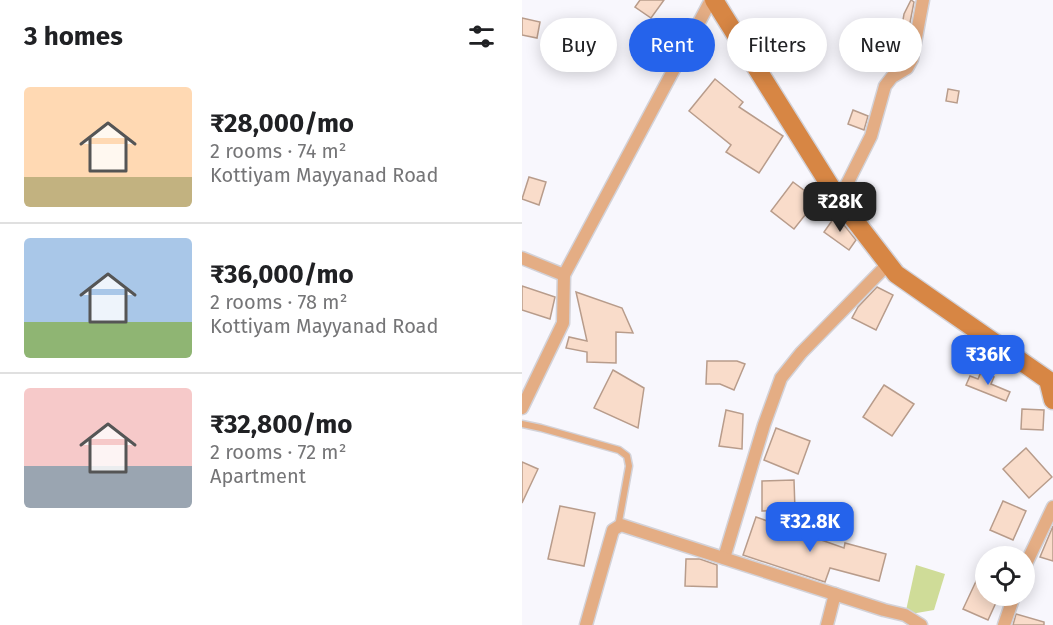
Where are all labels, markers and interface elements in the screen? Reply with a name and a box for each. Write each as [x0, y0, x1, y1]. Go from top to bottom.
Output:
chip: Buy [540, 18, 617, 72]
chip: Rent [629, 18, 715, 72]
chip: Filters [727, 18, 827, 72]
chip: New [839, 18, 922, 72]
icon: filters [465, 20, 498, 53]
text: 3 homes [24, 21, 123, 52]
text: ₹28,000/mo [210, 108, 354, 139]
icon: home [72, 111, 144, 183]
text: 2 rooms · 74 m² [210, 139, 347, 163]
text: Kottiyam Mayyanad Road [210, 163, 438, 187]
pin: ₹28K [804, 182, 876, 233]
text: ₹28K [817, 189, 863, 213]
text: ₹36,000/mo [210, 259, 354, 290]
icon: home [72, 262, 144, 334]
text: 2 rooms · 78 m² [210, 290, 347, 314]
text: Kottiyam Mayyanad Road [210, 314, 438, 338]
pin: ₹36K [952, 335, 1024, 386]
text: ₹36K [965, 342, 1011, 366]
text: ₹32,800/mo [210, 409, 352, 440]
icon: home [72, 412, 144, 484]
text: 2 rooms · 72 m² [210, 440, 346, 464]
text: Apartment [210, 464, 306, 488]
pin: ₹32.8K [761, 502, 859, 553]
text: ₹32.8K [780, 509, 840, 533]
map controls [975, 546, 1035, 606]
button: locate [975, 546, 1035, 606]

